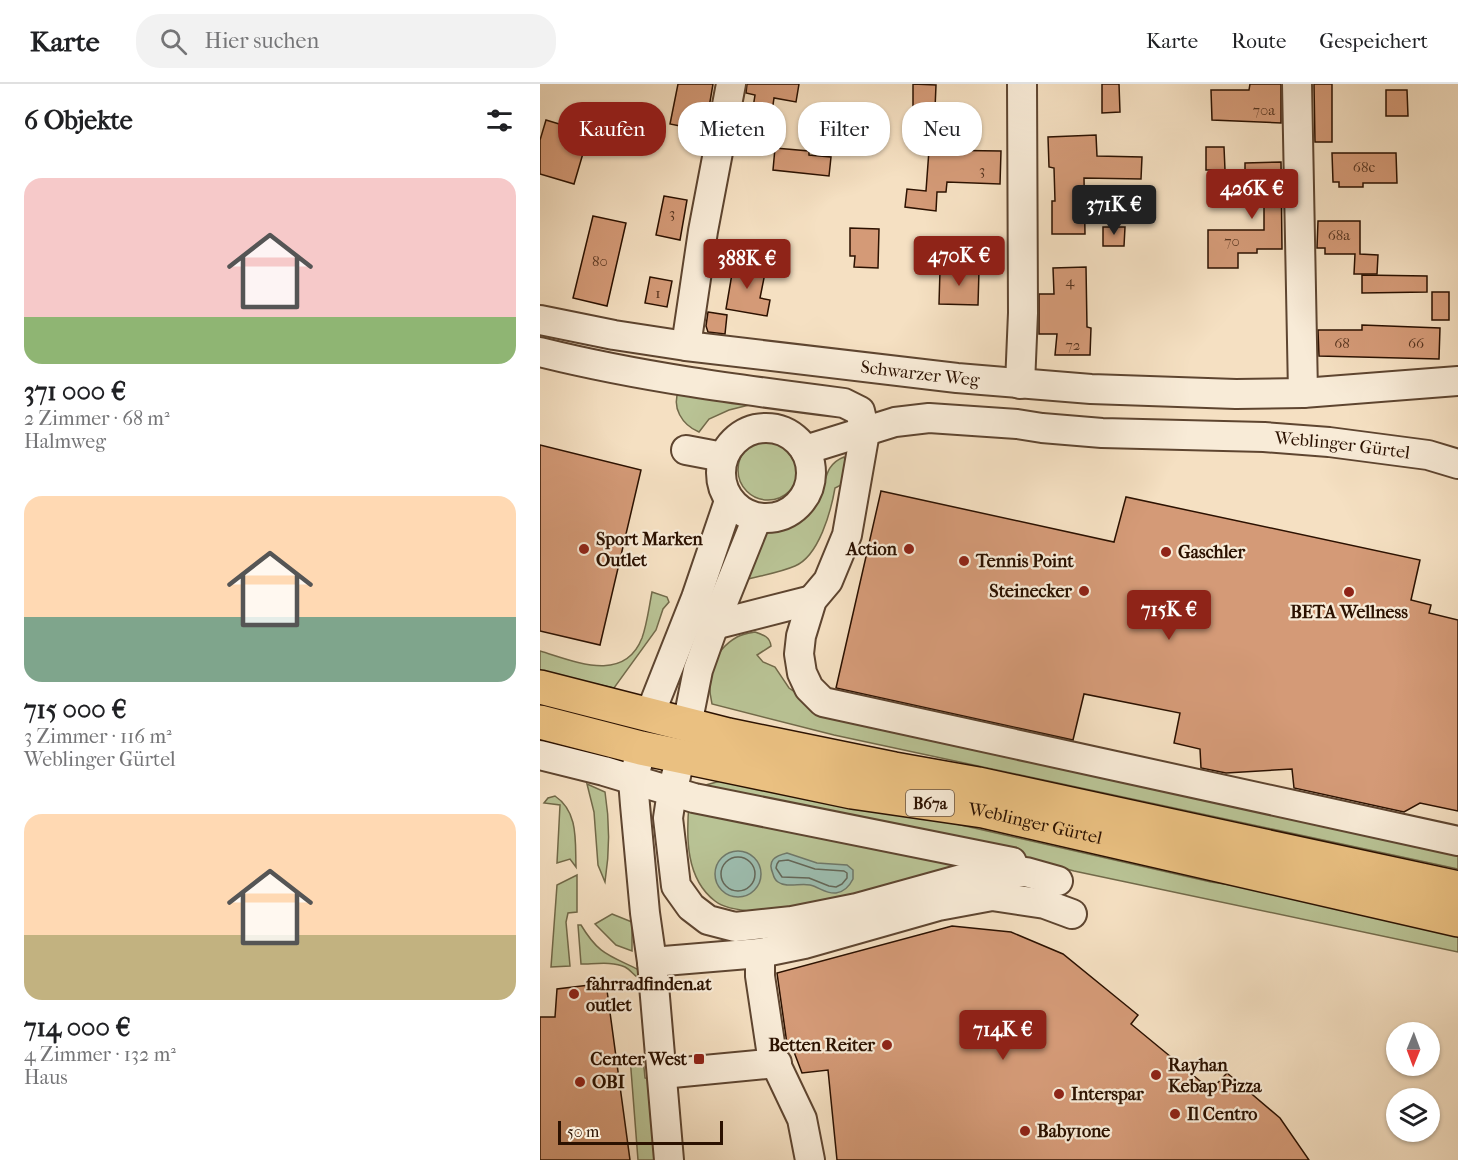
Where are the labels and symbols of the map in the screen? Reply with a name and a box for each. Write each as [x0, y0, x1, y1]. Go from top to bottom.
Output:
house number: 70a [1253, 101, 1276, 119]
house number: 68c [1353, 158, 1376, 176]
house number: 3 [979, 161, 985, 179]
pin: 426K € [1203, 169, 1301, 220]
pin: 371K € [1065, 185, 1163, 236]
house number: 3 [669, 204, 675, 222]
house number: 68a [1328, 226, 1351, 244]
house number: 70 [1224, 232, 1240, 250]
pin: 470K € [910, 236, 1008, 287]
pin: 388K € [698, 239, 796, 290]
house number: 80 [592, 252, 608, 270]
house number: 4 [1066, 272, 1076, 290]
house number: 1 [655, 284, 661, 302]
house number: 68 [1334, 334, 1350, 352]
house number: 66 [1408, 334, 1425, 352]
house number: 72 [1066, 336, 1081, 354]
street label: Schwarzer Weg [859, 357, 981, 391]
street label: Weblinger Gürtel [1273, 428, 1411, 464]
place label: Sport Marken Outlet [596, 529, 703, 571]
place label: Action [845, 539, 898, 560]
marker: Sport Marken Outlet [577, 542, 591, 556]
marker: Action [902, 542, 916, 556]
place label: Gaschler [1178, 542, 1245, 563]
marker: Gaschler [1159, 545, 1173, 559]
place label: Tennis Point [975, 551, 1074, 572]
marker: Tennis Point [957, 554, 971, 568]
place label: Steinecker [989, 581, 1072, 602]
marker: Steinecker [1077, 584, 1091, 598]
marker: BETA Wellness [1342, 585, 1356, 599]
pin: 715K € [1120, 590, 1218, 641]
place label: BETA Wellness [1290, 602, 1408, 623]
road number: B67a [906, 790, 954, 816]
street label: Weblinger Gürtel [966, 799, 1104, 849]
place label: fahrradfinden.at outlet [585, 974, 712, 1016]
marker: fahrradfinden.at outlet [567, 987, 581, 1001]
pin: 714K € [954, 1010, 1052, 1061]
north arrow [1386, 1022, 1440, 1076]
place label: Betten Reiter [768, 1035, 875, 1056]
marker: Betten Reiter [880, 1038, 894, 1052]
place label: Center West [590, 1049, 688, 1070]
marker: Center West [692, 1052, 706, 1066]
place label: Rayhan Kebap Pizza [1168, 1055, 1262, 1097]
marker: Rayhan Kebap Pizza [1149, 1068, 1163, 1082]
place label: OBI [592, 1072, 625, 1093]
marker: OBI [573, 1075, 587, 1089]
place label: Interspar [1071, 1084, 1144, 1105]
marker: Interspar [1052, 1087, 1066, 1101]
place label: Il Centro [1187, 1104, 1257, 1125]
marker: Il Centro [1168, 1107, 1182, 1121]
scale bar [558, 1118, 723, 1146]
place label: Baby1one [1037, 1121, 1110, 1142]
marker: Baby1one [1018, 1124, 1032, 1138]

